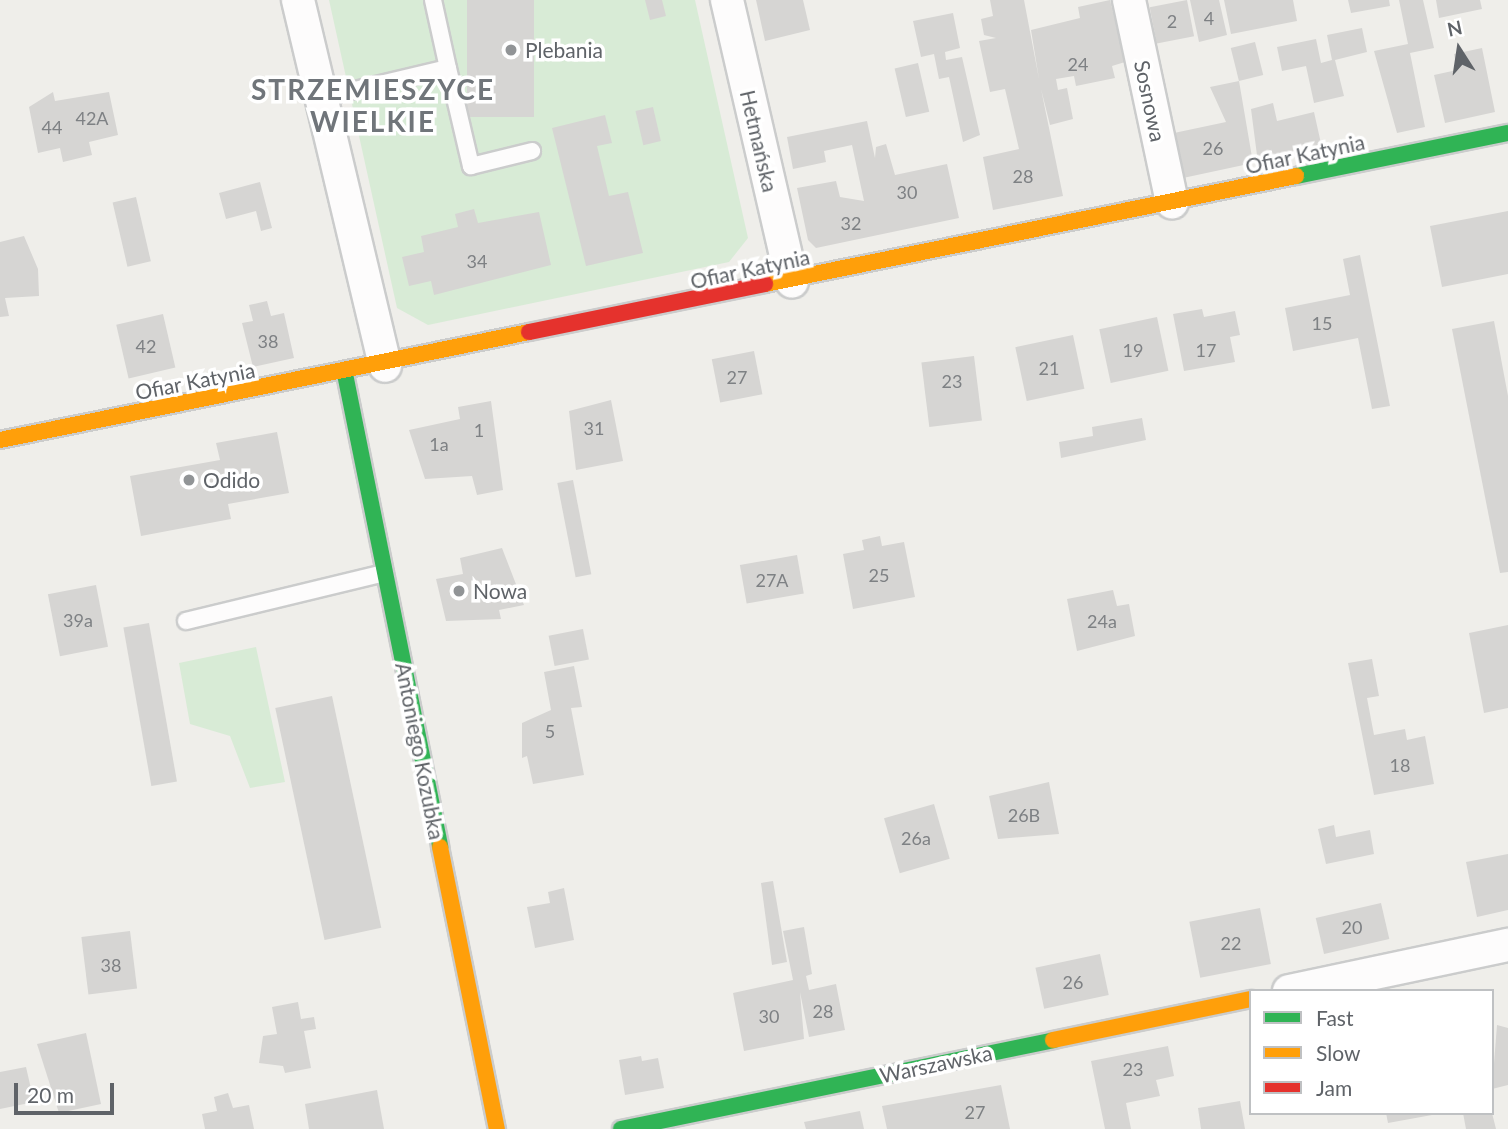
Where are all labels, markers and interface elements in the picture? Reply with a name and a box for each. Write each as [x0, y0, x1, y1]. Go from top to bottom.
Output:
house number: 4 [1204, 7, 1214, 29]
house number: 2 [1167, 10, 1177, 32]
north arrow [1424, 14, 1494, 84]
text: N [1445, 15, 1464, 41]
place label: Plebania [525, 37, 603, 63]
marker: Plebania [503, 42, 519, 58]
house number: 24 [1068, 53, 1088, 75]
street label: Sosnowa [1129, 58, 1171, 144]
district label: STRZEMIESZYCE WIELKIE [253, 72, 493, 138]
street label: Hetmańska [735, 88, 783, 194]
house number: 42A [75, 107, 109, 129]
house number: 44 [42, 116, 62, 138]
street label: Ofiar Katynia [1243, 129, 1367, 179]
house number: 26 [1203, 137, 1223, 159]
house number: 28 [1013, 165, 1033, 187]
house number: 30 [897, 181, 917, 203]
house number: 32 [841, 212, 861, 234]
street label: Ofiar Katynia [688, 244, 812, 294]
house number: 34 [467, 250, 487, 272]
house number: 15 [1312, 312, 1332, 334]
house number: 38 [258, 330, 278, 352]
house number: 42 [136, 335, 156, 357]
house number: 19 [1123, 339, 1143, 361]
house number: 17 [1196, 339, 1216, 361]
street label: Ofiar Katynia [133, 357, 257, 405]
house number: 21 [1039, 357, 1059, 379]
house number: 27 [727, 366, 747, 388]
house number: 23 [942, 370, 962, 392]
house number: 31 [584, 417, 604, 439]
house number: 1 [474, 419, 484, 441]
house number: 1a [429, 433, 449, 455]
place label: Odido [203, 467, 260, 493]
marker: Odido [181, 472, 197, 488]
house number: 25 [869, 564, 889, 586]
house number: 27A [755, 569, 789, 591]
place label: Nowa [473, 578, 527, 604]
marker: Nowa [451, 583, 467, 599]
house number: 39a [63, 609, 93, 631]
house number: 24a [1087, 610, 1117, 632]
street label: Antoniego Kozubka [390, 660, 450, 842]
house number: 5 [545, 720, 555, 742]
house number: 18 [1390, 754, 1410, 776]
house number: 26B [1008, 804, 1040, 826]
house number: 26a [901, 827, 931, 849]
house number: 20 [1342, 916, 1362, 938]
house number: 22 [1221, 932, 1241, 954]
house number: 38 [101, 954, 121, 976]
house number: 26 [1063, 971, 1083, 993]
legend [1249, 989, 1494, 1115]
house number: 28 [813, 1000, 833, 1022]
house number: 30 [759, 1005, 779, 1027]
text: Fast [1316, 1005, 1353, 1030]
street label: Warszawska [878, 1040, 994, 1088]
text: Slow [1316, 1040, 1360, 1065]
house number: 23 [1123, 1058, 1143, 1080]
scale bar [18, 1070, 117, 1114]
text: Jam [1316, 1075, 1352, 1100]
text: 20 m [27, 1082, 74, 1107]
house number: 27 [965, 1101, 985, 1123]

